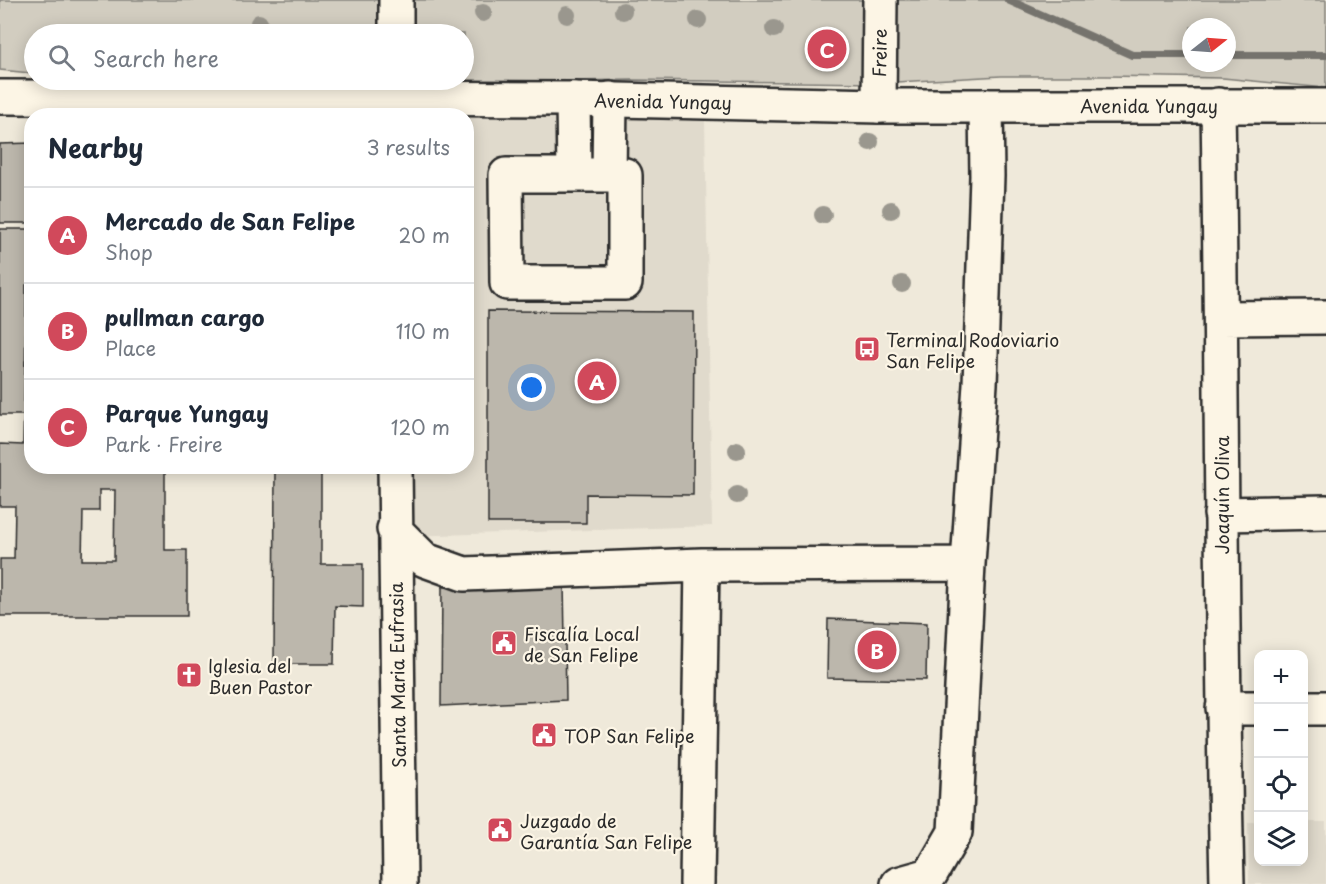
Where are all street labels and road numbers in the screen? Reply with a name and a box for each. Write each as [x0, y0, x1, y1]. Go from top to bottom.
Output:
street label: Freire [865, 28, 893, 78]
street label: Avenida Yungay [594, 86, 732, 116]
street label: Avenida Yungay [1080, 92, 1218, 119]
street label: Joaquín Oliva [1208, 435, 1235, 554]
street label: Santa Maria Eufrasia [382, 582, 412, 768]

